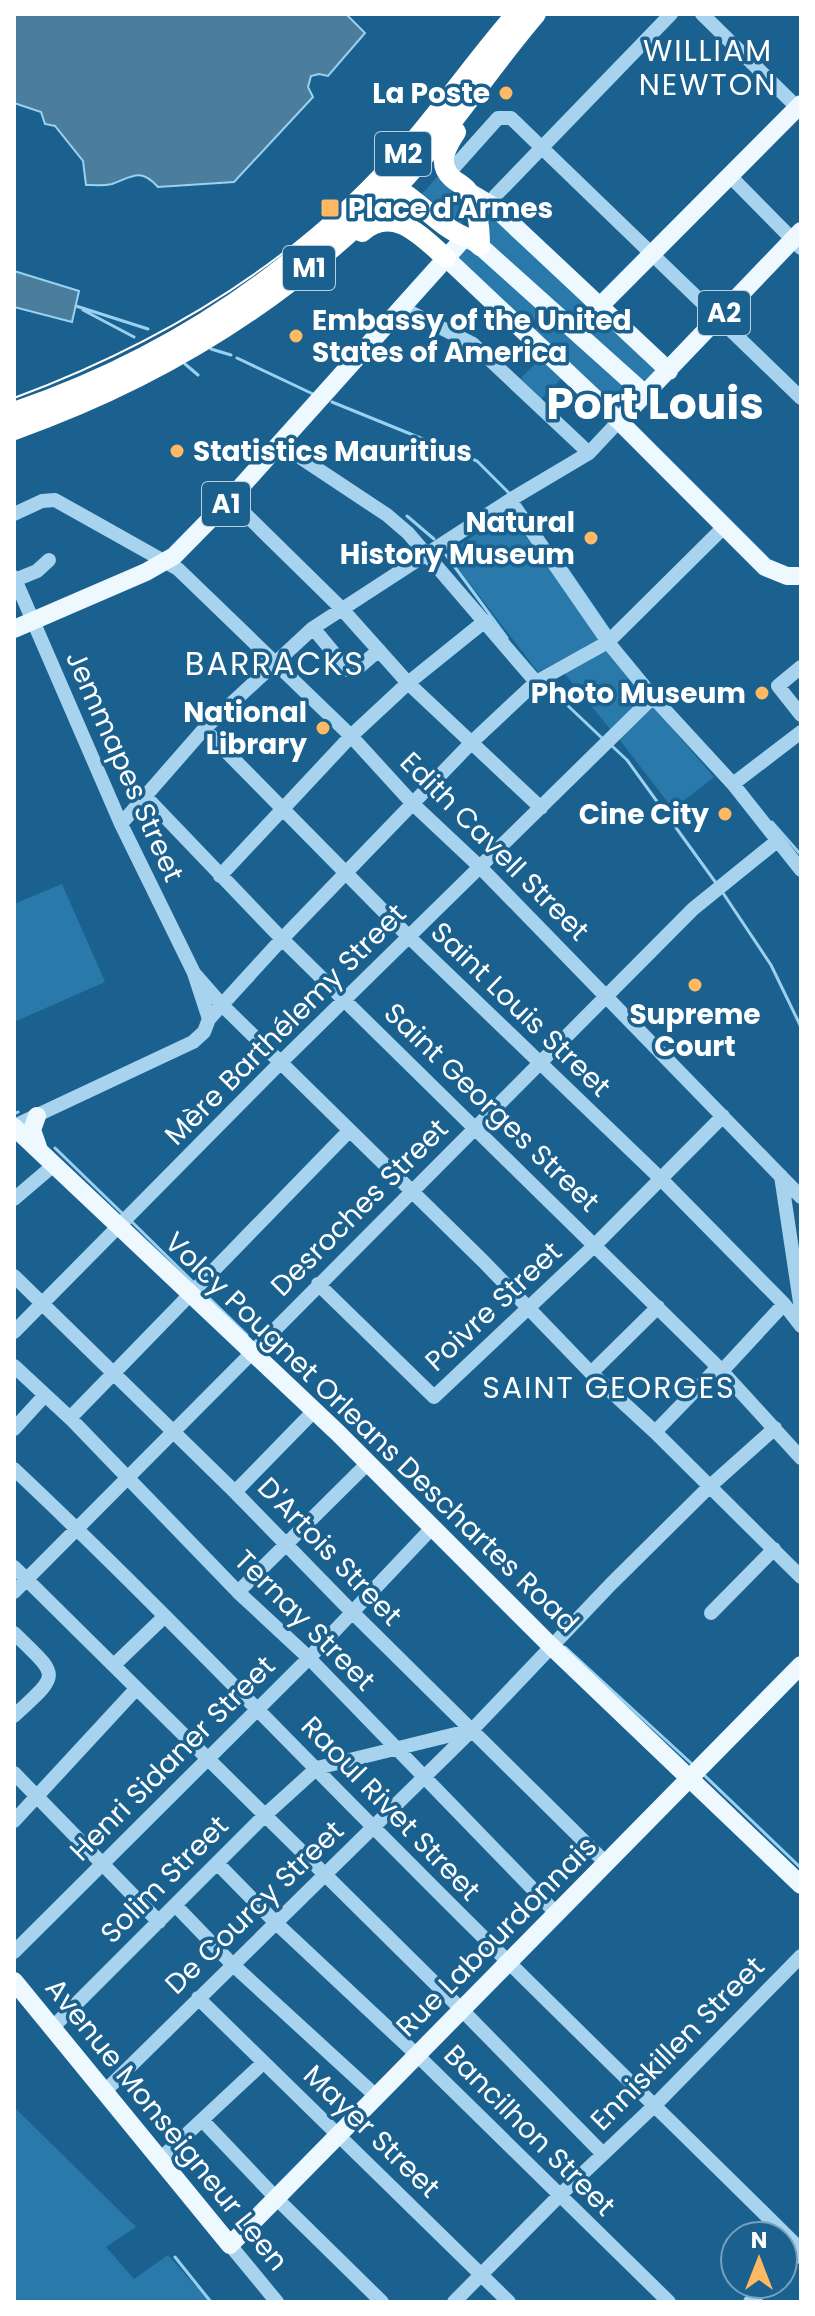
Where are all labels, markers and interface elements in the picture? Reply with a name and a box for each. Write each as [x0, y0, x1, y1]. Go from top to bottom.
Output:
district label: WILLIAM NEWTON [639, 29, 777, 106]
place label: La Poste [372, 74, 490, 113]
marker: La Poste [497, 84, 515, 102]
road number: M2 [375, 132, 431, 176]
place label: Place d'Armes [348, 189, 553, 228]
marker: Place d'Armes [319, 197, 341, 219]
road number: M1 [283, 246, 335, 290]
road number: A2 [698, 291, 750, 335]
place label: Embassy of the United States of America [312, 301, 631, 372]
marker: Embassy of the United States of America [287, 327, 305, 345]
district label: Port Louis [546, 373, 764, 434]
place label: Statistics Mauritius [193, 432, 472, 471]
marker: Statistics Mauritius [168, 442, 186, 460]
road number: A1 [202, 482, 250, 526]
place label: Natural History Museum [340, 503, 575, 574]
marker: Natural History Museum [582, 529, 600, 547]
district label: BARRACKS [185, 641, 365, 686]
street label: Jemmapes Street [56, 644, 193, 888]
place label: Photo Museum [531, 674, 746, 713]
marker: Photo Museum [753, 684, 771, 702]
place label: National Library [183, 693, 307, 764]
marker: National Library [314, 719, 332, 737]
street label: Edith Cavell Street [392, 743, 598, 949]
place label: Cine City [579, 795, 709, 834]
marker: Cine City [716, 805, 734, 823]
street label: Mère Barthélemy Street [156, 895, 415, 1154]
street label: Saint Louis Street [422, 913, 619, 1106]
marker: Supreme Court [686, 976, 704, 994]
street label: Saint Georges Street [375, 994, 608, 1221]
place label: Supreme Court [629, 995, 761, 1066]
street label: Desroches Street [262, 1110, 457, 1305]
street label: Volcy Pougnet Orleans Deschartes Road [156, 1223, 587, 1642]
street label: Poivre Street [416, 1233, 570, 1380]
district label: SAINT GEORGES [482, 1366, 736, 1409]
street label: D'Artois Street [249, 1469, 411, 1634]
street label: Ternay Street [225, 1541, 384, 1700]
street label: Henri Sidaner Street [61, 1647, 284, 1870]
street label: Raoul Rivet Street [292, 1707, 489, 1909]
street label: Solim Street [92, 1807, 237, 1952]
street label: De Courcy Street [156, 1812, 352, 2003]
street label: Rue Labourdonnais [387, 1827, 605, 2045]
street label: Enniskillen Street [582, 1948, 773, 2139]
street label: Avenue Monseigneur Leen [36, 1970, 297, 2279]
street label: Bancilhon Street [435, 2036, 624, 2225]
street label: Mayer Street [295, 2056, 449, 2207]
north arrow [719, 2220, 799, 2300]
text: N [751, 2225, 767, 2256]

